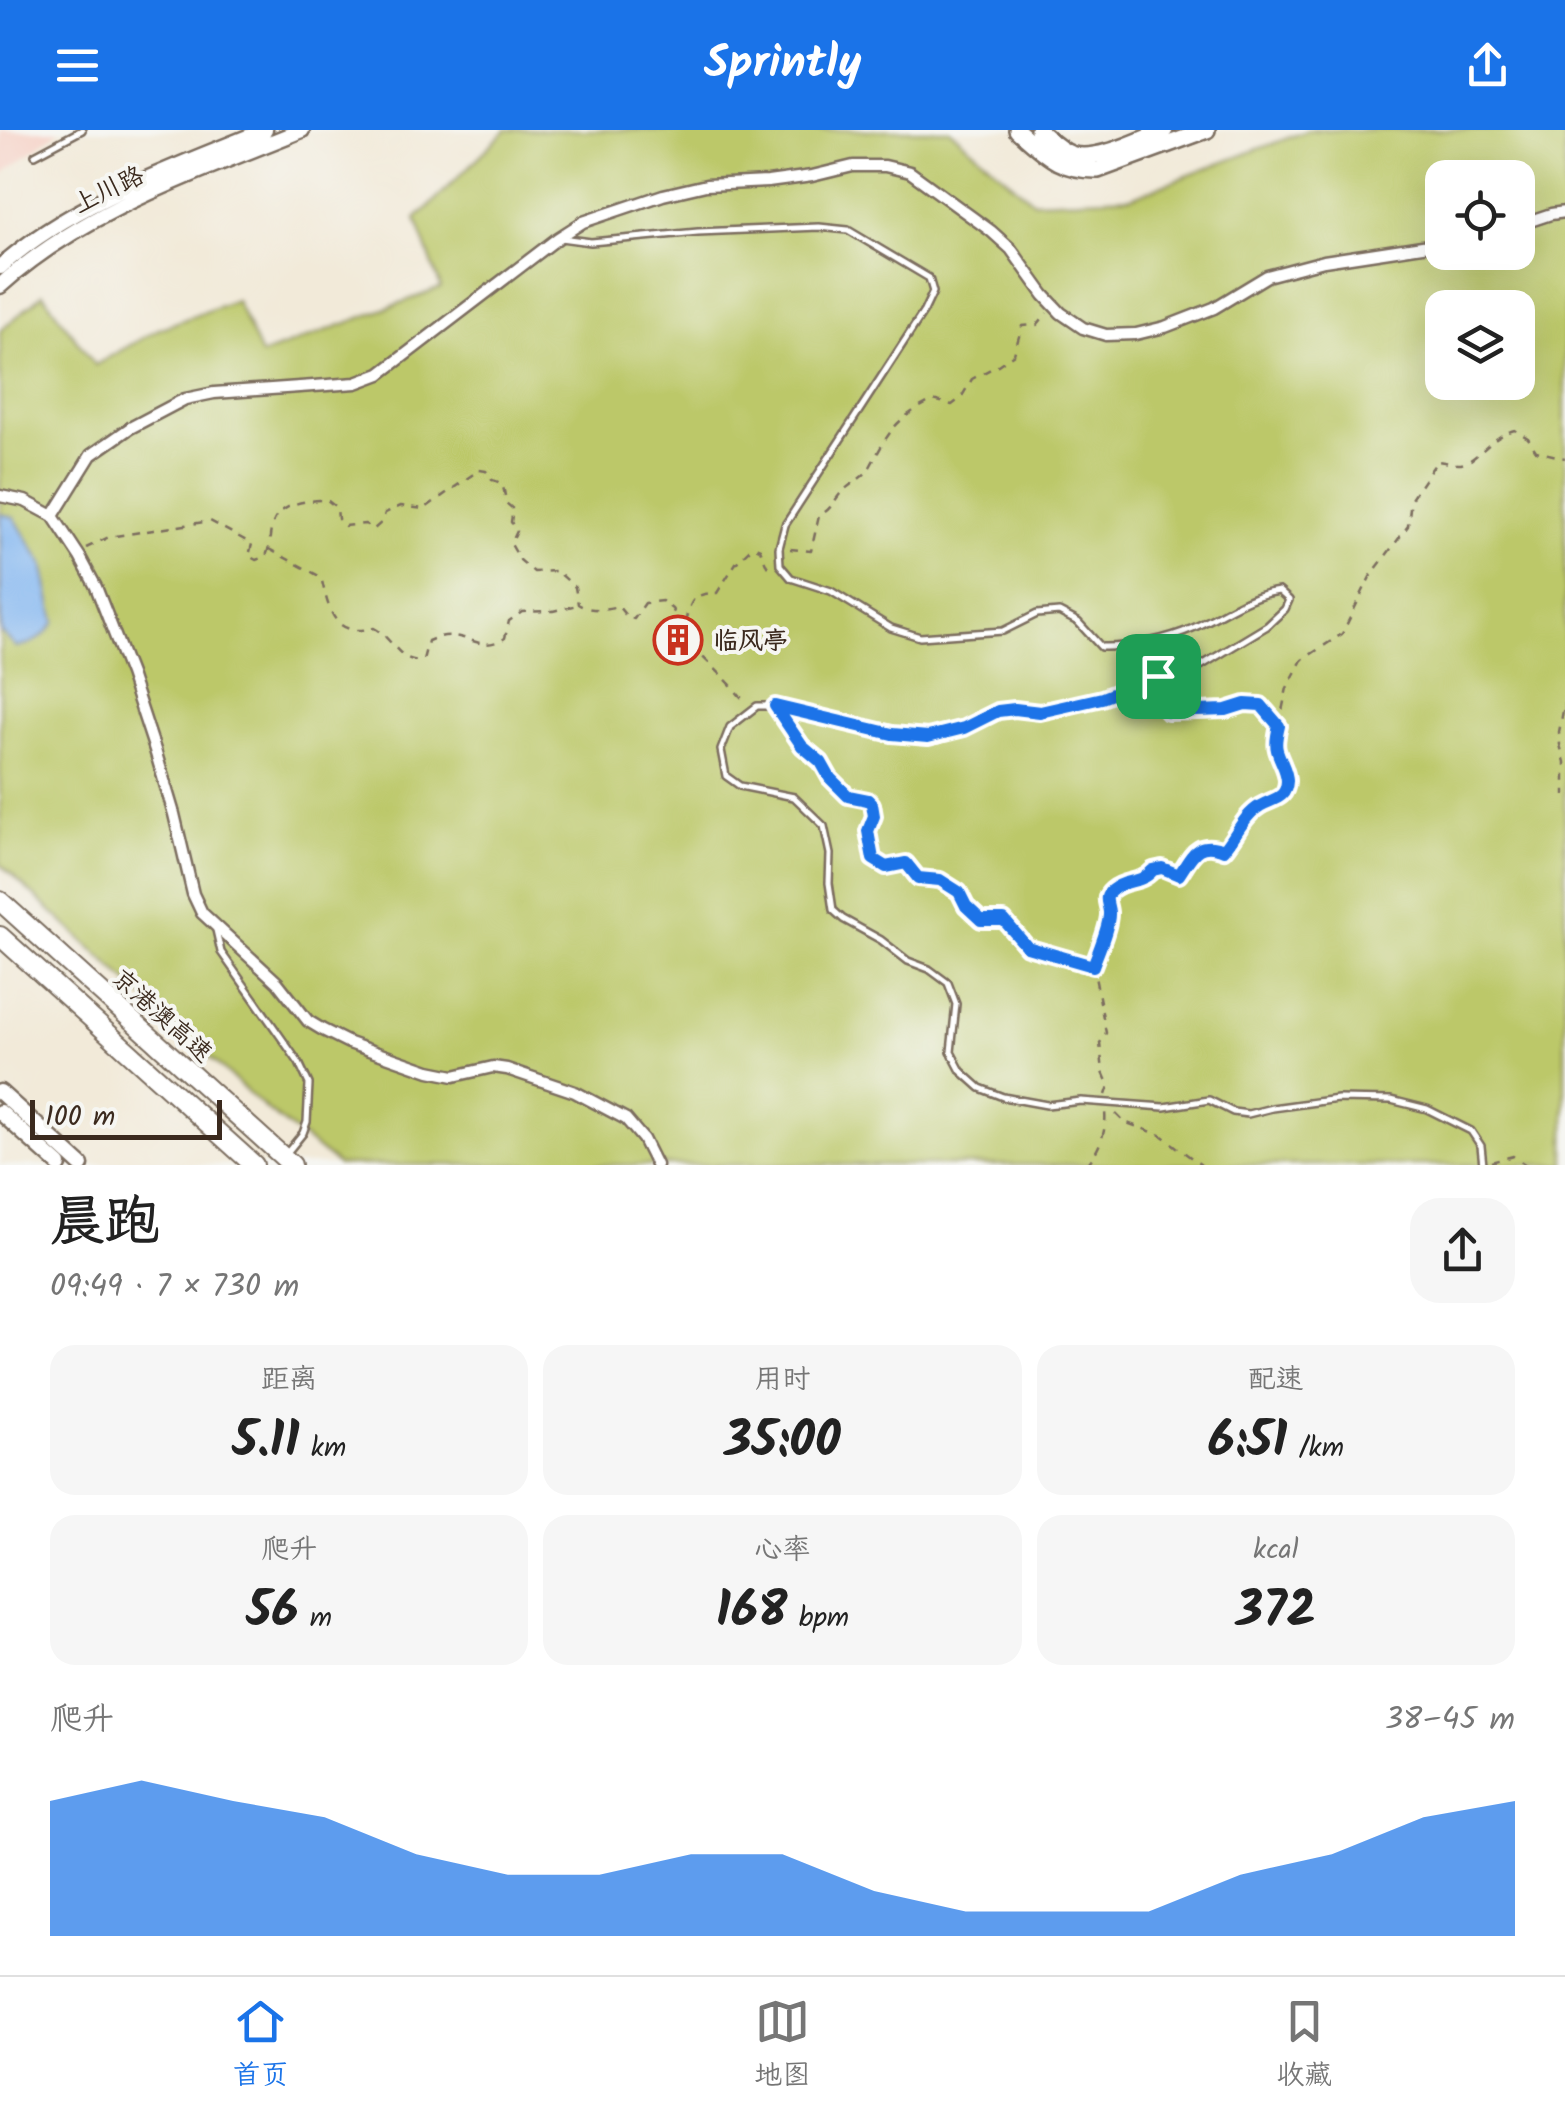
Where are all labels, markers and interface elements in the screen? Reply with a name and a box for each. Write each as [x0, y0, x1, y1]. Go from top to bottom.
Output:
text: Sprintly [704, 29, 861, 101]
icon: menu [50, 38, 105, 93]
icon: share [1460, 38, 1515, 93]
street label: 上川路 [66, 156, 151, 225]
map controls [1425, 160, 1535, 400]
button: locate [1425, 160, 1535, 270]
button: layers [1425, 290, 1535, 400]
building icon: 临风亭 [652, 614, 704, 666]
place label: 临风亭 [713, 622, 788, 662]
pin [1116, 634, 1201, 719]
icon: arrive [1131, 649, 1186, 704]
street label: 京港澳高速 [102, 960, 221, 1073]
scale bar [30, 1095, 222, 1140]
text: 100 m [45, 1095, 115, 1140]
text: 晨跑 [50, 1181, 160, 1268]
button: share [1410, 1198, 1515, 1303]
text: 09:49 · 7 × 730 m [50, 1262, 299, 1313]
text: 距离 [261, 1358, 317, 1403]
text: 用时 [754, 1358, 811, 1403]
text: 配速 [1248, 1358, 1304, 1403]
text: 5.11 [232, 1403, 300, 1483]
text: 35:00 [724, 1403, 841, 1483]
text: 6:51 [1208, 1403, 1287, 1483]
text: km [300, 1426, 346, 1471]
text: /km [1287, 1426, 1344, 1471]
text: 爬升 [261, 1528, 317, 1573]
text: 心率 [754, 1528, 811, 1573]
text: kcal [1253, 1528, 1299, 1573]
text: 56 [246, 1573, 299, 1653]
text: 168 [716, 1573, 788, 1653]
text: 372 [1236, 1573, 1316, 1653]
text: m [299, 1596, 332, 1641]
text: bpm [788, 1596, 849, 1641]
text: 爬升 [50, 1695, 114, 1746]
text: 38–45 m [1385, 1695, 1515, 1746]
tab: 首页 [233, 1994, 289, 2099]
tab: 地图 [754, 1994, 810, 2099]
tab: 收藏 [1276, 1994, 1332, 2099]

